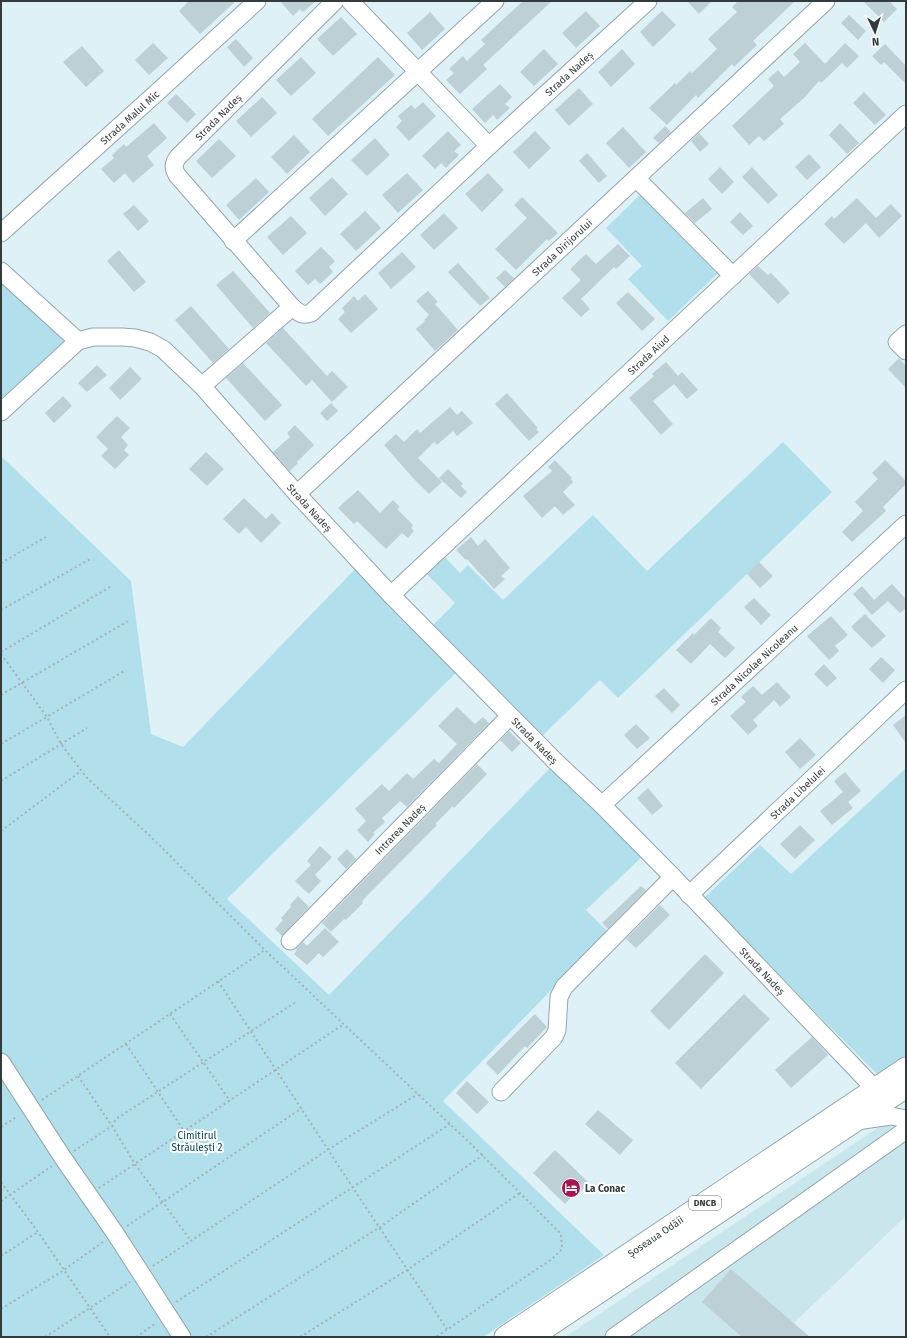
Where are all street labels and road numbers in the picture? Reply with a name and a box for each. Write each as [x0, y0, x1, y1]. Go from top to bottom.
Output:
street label: Strada Nadeș [543, 49, 596, 99]
street label: Strada Malul Mic [98, 88, 162, 148]
street label: Strada Nadeș [193, 92, 245, 143]
street label: Strada Dirijorului [530, 217, 595, 279]
street label: Strada Aiud [626, 333, 672, 378]
street label: Strada Nadeș [284, 482, 334, 535]
street label: Strada Nicolae Nicoleanu [709, 622, 801, 708]
street label: Strada Nadeș [509, 715, 560, 767]
street label: Strada Libelulei [768, 764, 828, 822]
street label: Intrarea Nadeș [373, 801, 428, 858]
street label: Strada Nadeș [737, 946, 787, 998]
road number: DNCB [689, 1196, 721, 1210]
street label: Șoseaua Odăii [626, 1214, 686, 1260]

